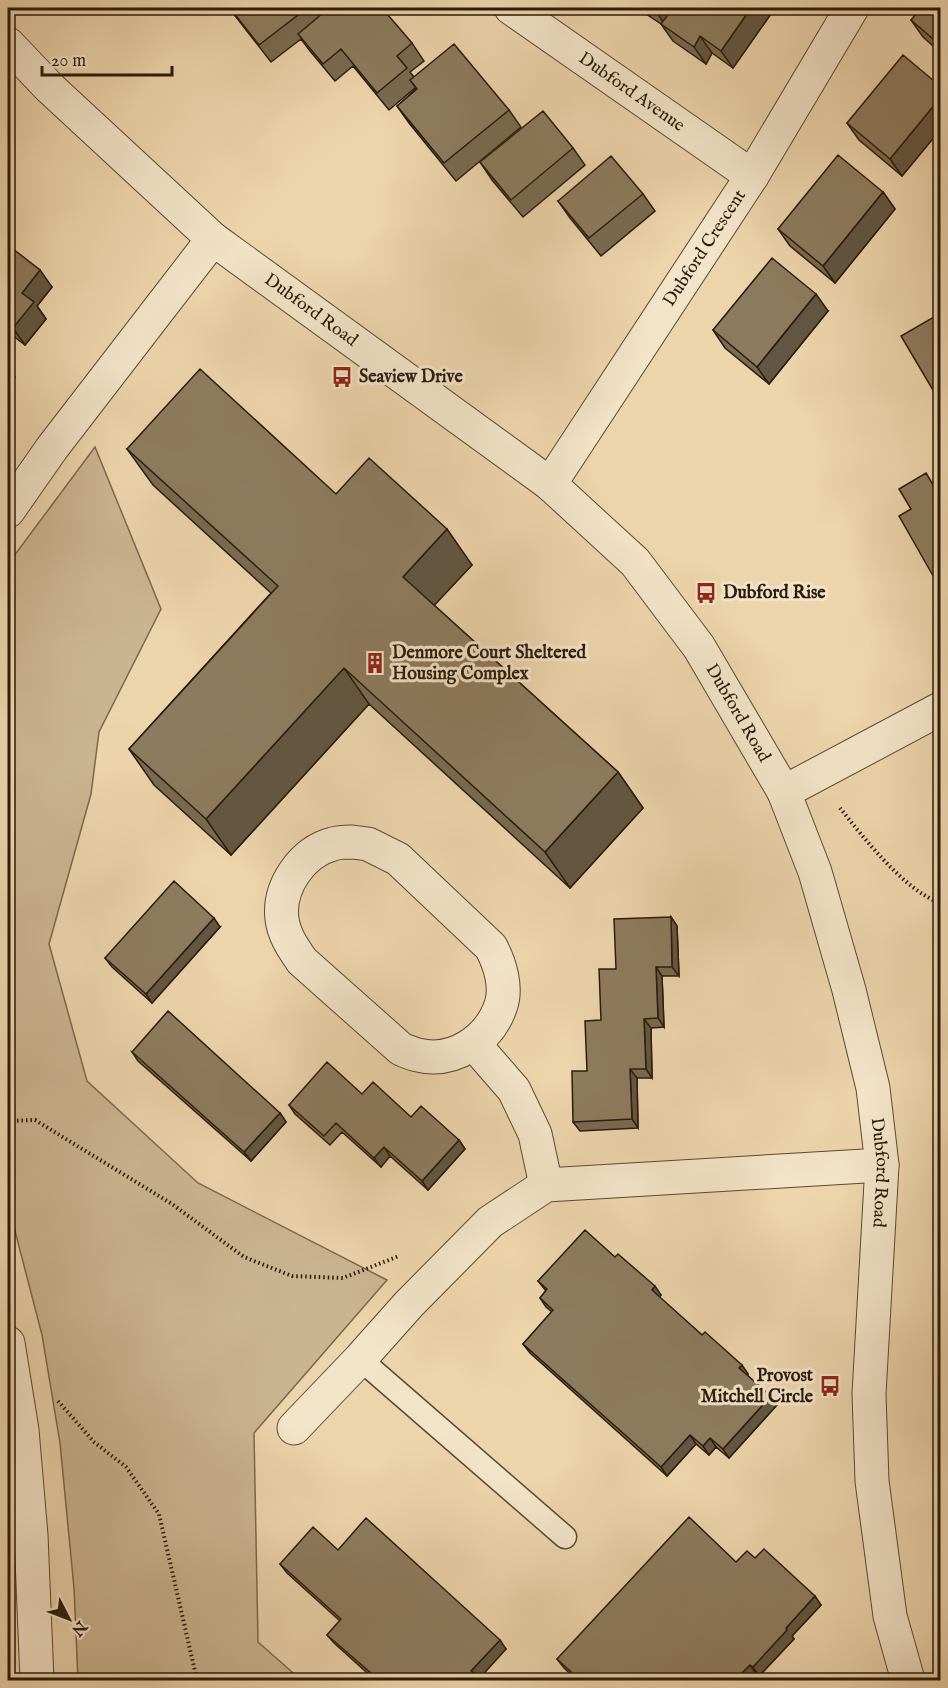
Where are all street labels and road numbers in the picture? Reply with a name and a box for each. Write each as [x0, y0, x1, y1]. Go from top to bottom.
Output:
street label: Dubford Avenue [574, 47, 689, 137]
street label: Dubford Crescent [658, 185, 751, 311]
street label: Dubford Road [259, 268, 363, 352]
street label: Dubford Road [700, 660, 776, 767]
street label: Dubford Road [865, 1116, 894, 1229]

